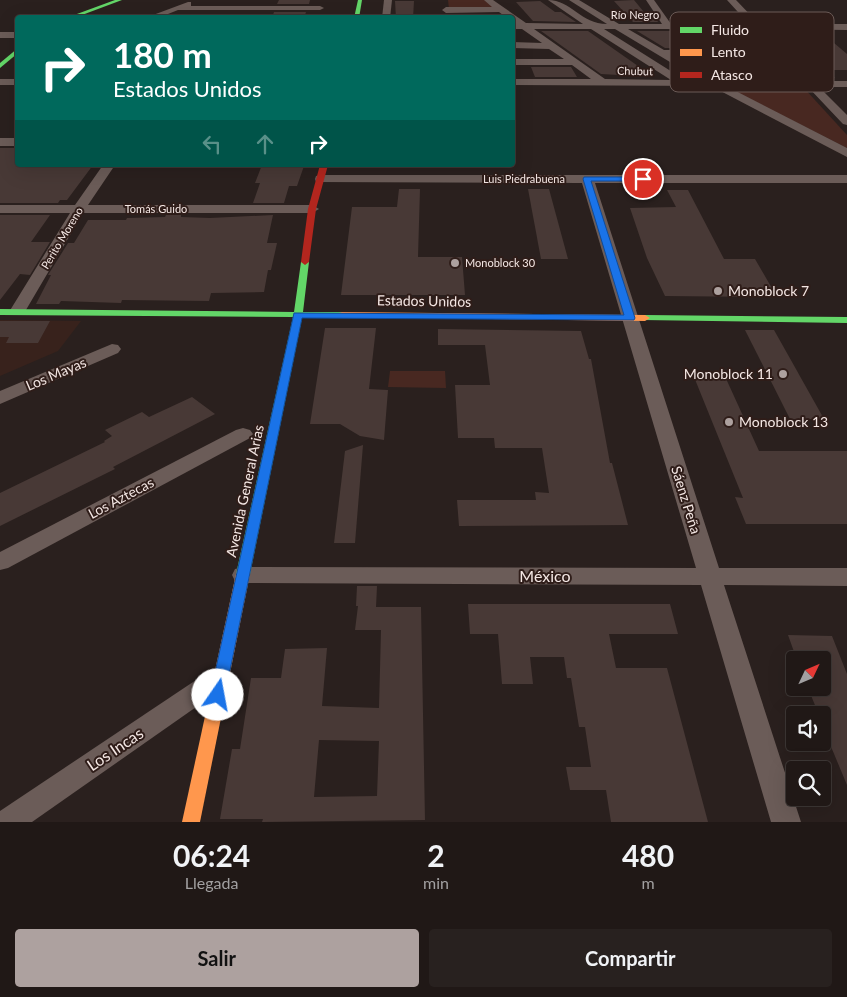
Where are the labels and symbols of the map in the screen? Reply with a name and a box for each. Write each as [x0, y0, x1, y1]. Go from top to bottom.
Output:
street label: Río Negro [611, 8, 659, 21]
legend [670, 12, 834, 92]
text: Fluido [711, 21, 749, 38]
text: Lento [711, 43, 746, 60]
street label: Chubut [617, 64, 653, 77]
text: Atasco [711, 66, 753, 83]
pin [622, 158, 664, 200]
street label: Luis Piedrabuena [483, 172, 565, 185]
street label: Tomás Guido [125, 202, 187, 215]
street label: Perito Moreno [38, 204, 85, 271]
place label: Monoblock 30 [465, 256, 536, 269]
marker: Monoblock 30 [449, 257, 461, 269]
place label: Monoblock 7 [728, 282, 809, 299]
marker: Monoblock 7 [712, 285, 724, 297]
street label: Estados Unidos [377, 291, 471, 310]
street label: Los Mayas [23, 353, 89, 394]
place label: Monoblock 11 [684, 365, 773, 382]
marker: Monoblock 11 [777, 368, 789, 380]
place label: Monoblock 13 [739, 413, 828, 430]
marker: Monoblock 13 [723, 416, 735, 428]
street label: Avenida General Arias [222, 423, 267, 559]
street label: Sáenz Peña [668, 464, 705, 536]
street label: Los Aztecas [85, 473, 156, 522]
street label: México [519, 566, 571, 585]
north arrow [786, 651, 831, 696]
position arrow [191, 668, 243, 720]
street label: Los Incas [83, 723, 146, 774]

